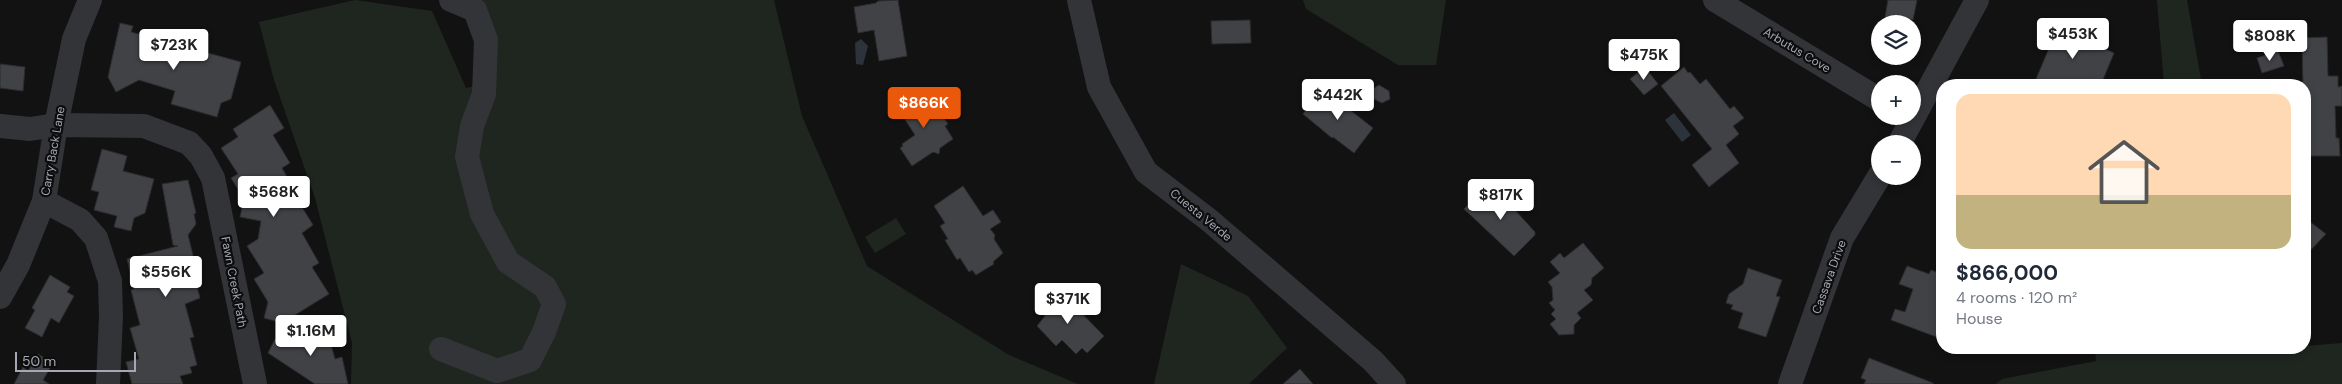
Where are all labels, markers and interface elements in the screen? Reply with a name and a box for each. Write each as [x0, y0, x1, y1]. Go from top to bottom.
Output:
map controls [1871, 15, 1921, 185]
button: layers [1871, 15, 1921, 65]
pin: $453K [2038, 18, 2108, 60]
pin: $808K [2235, 20, 2305, 62]
text: $453K [2048, 23, 2098, 44]
street label: Arbutus Cove [1760, 24, 1834, 76]
text: $808K [2244, 25, 2296, 46]
pin: $723K [139, 28, 209, 71]
text: $723K [150, 34, 198, 55]
pin: $475K [1609, 38, 1679, 81]
text: $475K [1620, 44, 1668, 65]
button: + [1871, 75, 1921, 125]
pin: $442K [1303, 78, 1373, 121]
text: $442K [1313, 84, 1363, 105]
pin: $866K [889, 86, 959, 129]
text: $866K [899, 92, 949, 113]
street label: Carry Back Lane [37, 105, 69, 197]
icon: home [2079, 127, 2169, 217]
button: − [1871, 135, 1921, 185]
pin: $568K [239, 176, 309, 218]
pin: $817K [1466, 178, 1536, 221]
text: $568K [249, 181, 299, 202]
text: $817K [1479, 184, 1523, 205]
street label: Cuesta Verde [1167, 185, 1235, 245]
street label: Fawn Creek Path [217, 235, 251, 329]
street label: Cassava Drive [1808, 238, 1850, 316]
pin: $556K [131, 256, 201, 298]
text: $866,000 [1956, 259, 2058, 287]
text: $556K [141, 261, 191, 282]
pin: $371K [1033, 282, 1103, 325]
text: 4 rooms · 120 m² [1956, 287, 2077, 308]
text: $371K [1046, 288, 1090, 309]
text: House [1956, 308, 2003, 329]
pin: $1.16M [270, 314, 352, 357]
text: $1.16M [286, 320, 336, 341]
scale bar [15, 349, 136, 372]
text: 50 m [22, 352, 56, 370]

